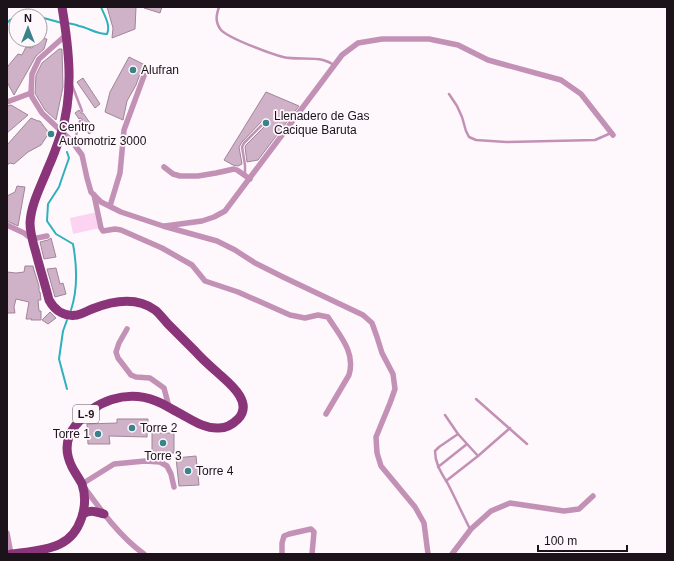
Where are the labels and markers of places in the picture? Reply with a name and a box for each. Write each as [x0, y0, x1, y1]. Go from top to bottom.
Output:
place label: Alufran [141, 63, 179, 77]
marker: Alufran [128, 65, 138, 75]
place label: Llenadero de Gas Cacique Baruta [274, 109, 369, 137]
marker: Llenadero de Gas Cacique Baruta [261, 118, 271, 128]
place label: Centro Automotriz 3000 [59, 120, 147, 148]
marker: Centro Automotriz 3000 [46, 129, 56, 139]
place label: Torre 2 [140, 421, 178, 435]
marker: Torre 2 [127, 423, 137, 433]
place label: Torre 1 [53, 427, 90, 441]
marker: Torre 1 [93, 429, 103, 439]
marker: Torre 3 [158, 438, 168, 448]
place label: Torre 3 [144, 449, 182, 463]
place label: Torre 4 [196, 464, 234, 478]
marker: Torre 4 [183, 466, 193, 476]

